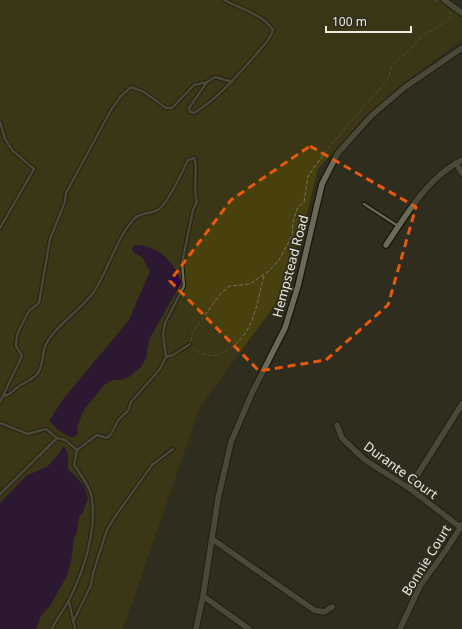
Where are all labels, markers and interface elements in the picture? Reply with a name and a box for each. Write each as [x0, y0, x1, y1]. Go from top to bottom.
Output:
scale bar [326, 8, 411, 34]
text: 100 m [332, 13, 367, 30]
street label: Hempstead Road [268, 213, 312, 319]
street label: Durante Court [360, 437, 442, 503]
street label: Bonnie Court [397, 521, 455, 599]

